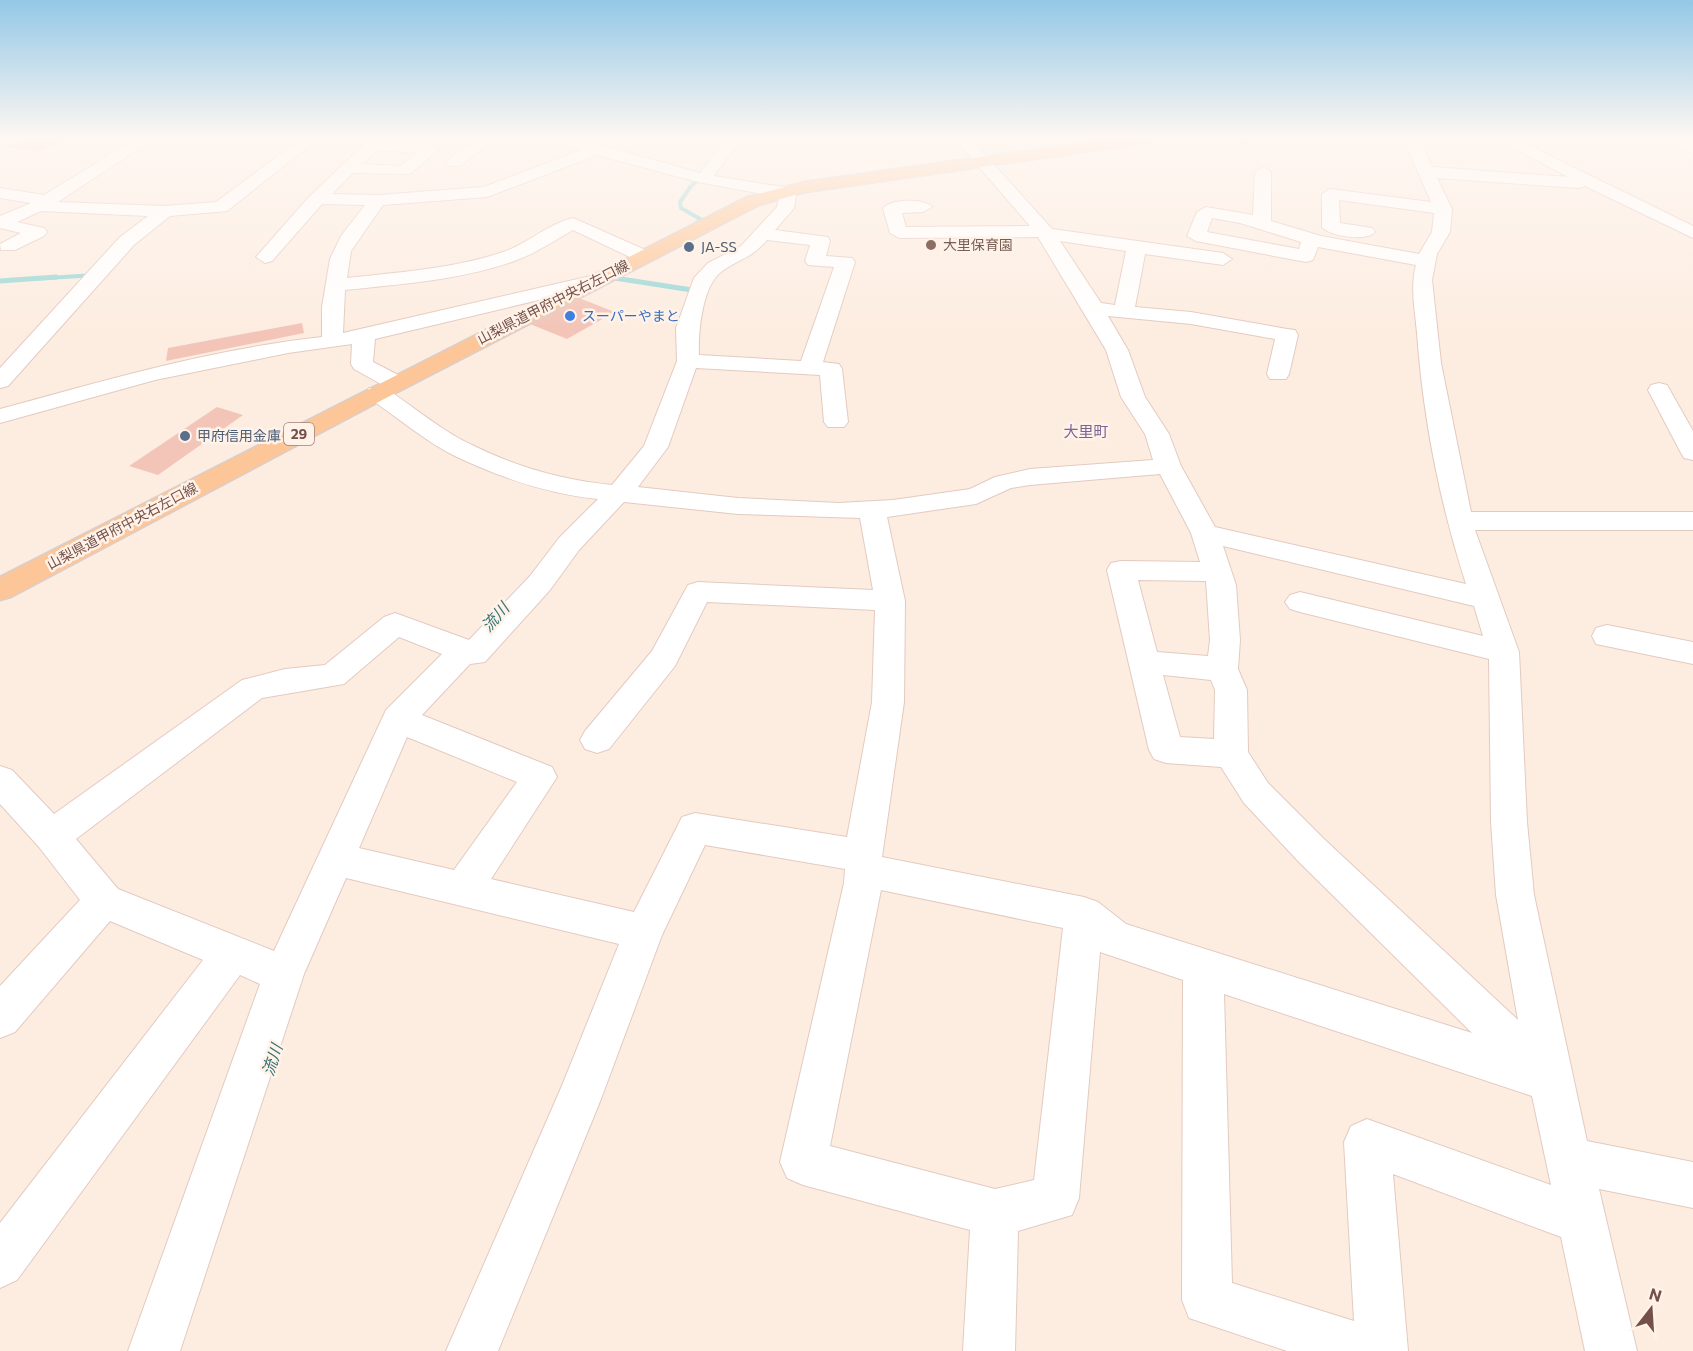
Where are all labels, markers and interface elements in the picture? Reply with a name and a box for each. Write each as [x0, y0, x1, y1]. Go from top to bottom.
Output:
place label: 大里保育園 [943, 236, 1013, 253]
place label: JA-SS [701, 238, 737, 255]
marker: 大里保育園 [924, 238, 938, 252]
marker: JA-SS [682, 240, 696, 254]
street label: 山梨県道甲府中央右左口線 [474, 256, 631, 347]
place label: スーパーやまと [582, 307, 680, 324]
marker: スーパーやまと [563, 309, 577, 323]
district label: 大里町 [1063, 422, 1109, 440]
road number: 29 [284, 423, 314, 445]
place label: 甲府信用金庫 [197, 427, 281, 444]
marker: 甲府信用金庫 [178, 429, 192, 443]
street label: 山梨県道甲府中央右左口線 [44, 479, 200, 572]
water label: 流川 [477, 597, 514, 635]
water label: 流川 [258, 1040, 286, 1078]
north arrow [1621, 1279, 1681, 1339]
text: N [1647, 1283, 1664, 1305]

